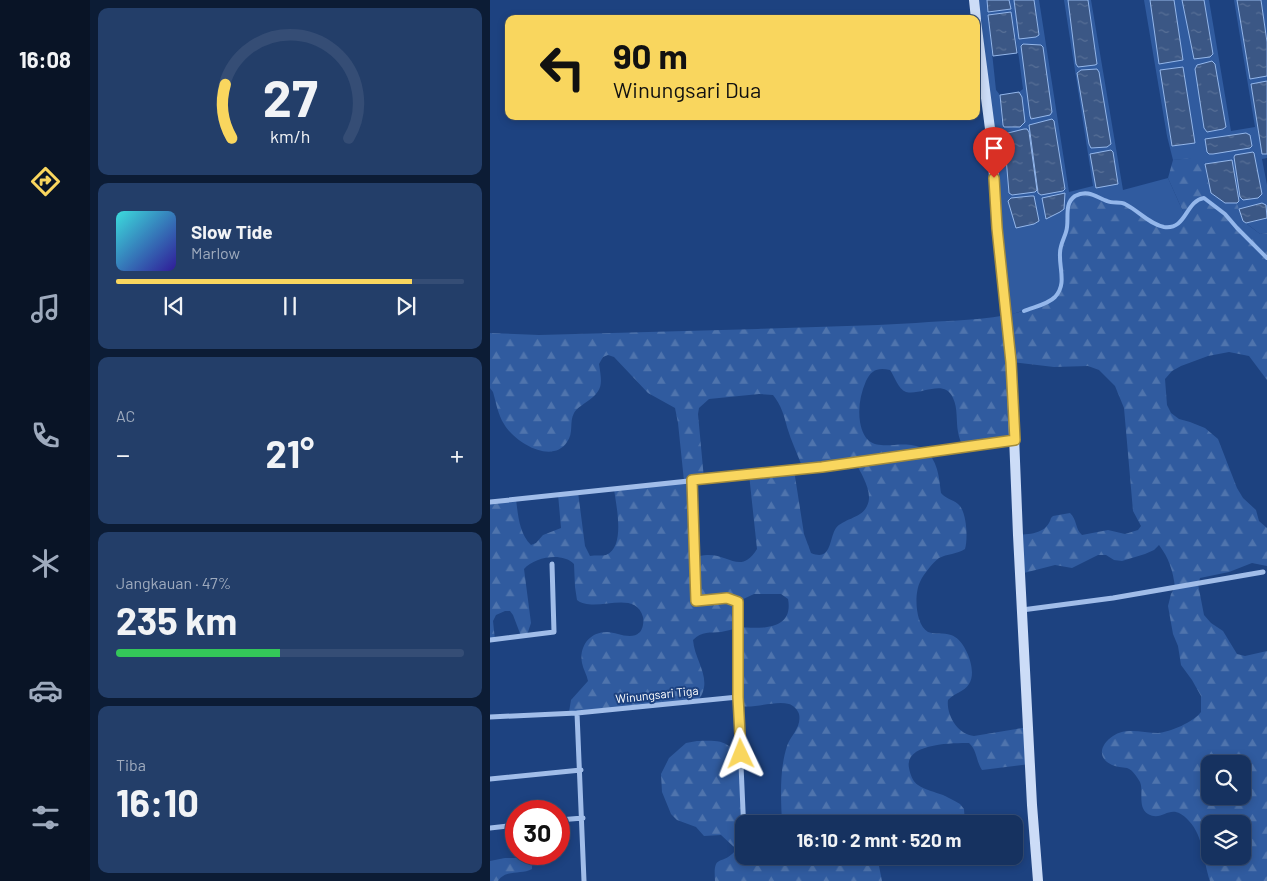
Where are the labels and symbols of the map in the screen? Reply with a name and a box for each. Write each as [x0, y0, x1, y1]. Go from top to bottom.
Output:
pin [973, 127, 1015, 178]
street label: Winungsari Tiga [615, 683, 699, 705]
position arrow [714, 727, 766, 779]
speed limit sign: 30 [505, 800, 570, 865]

